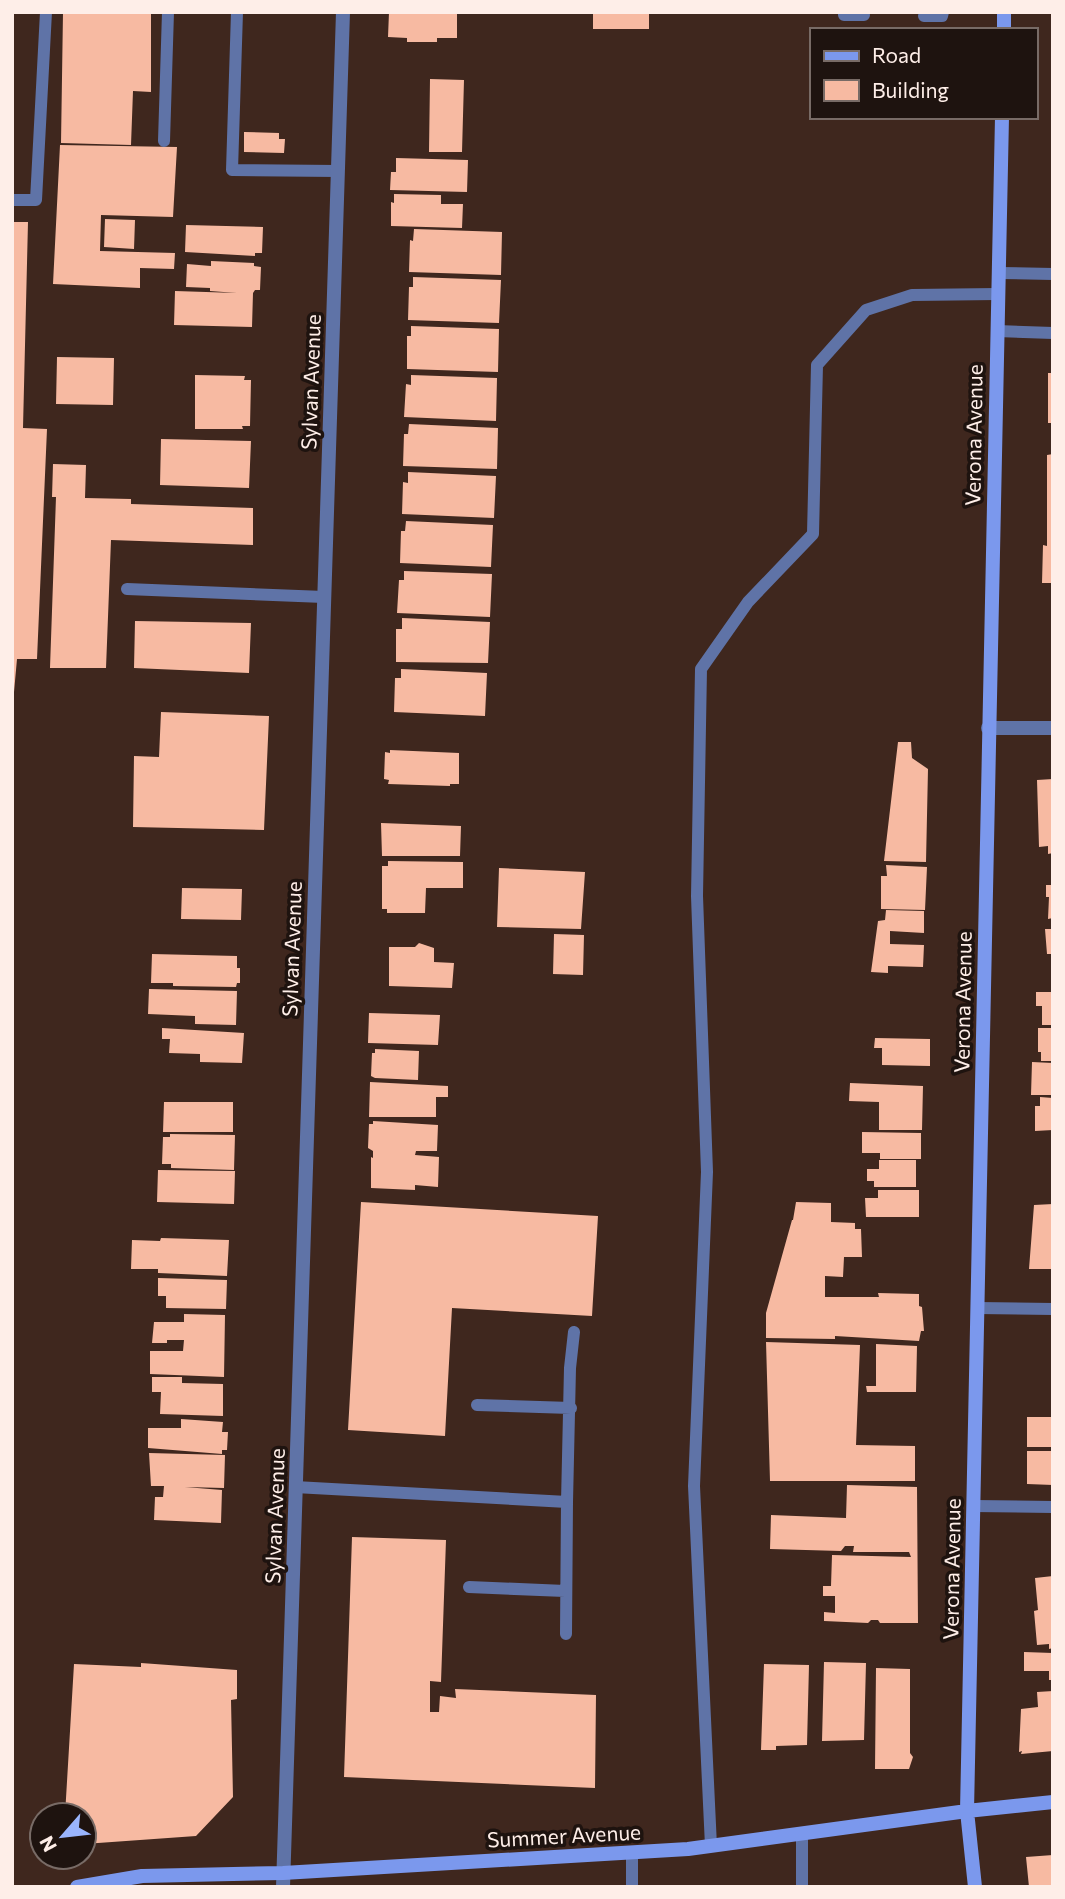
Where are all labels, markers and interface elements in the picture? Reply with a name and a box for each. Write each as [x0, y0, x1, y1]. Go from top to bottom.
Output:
legend [810, 28, 1037, 119]
text: Road [872, 42, 921, 67]
text: Building [872, 77, 949, 102]
street label: Sylvan Avenue [295, 314, 325, 450]
street label: Verona Avenue [959, 364, 987, 506]
street label: Sylvan Avenue [276, 881, 306, 1017]
street label: Verona Avenue [948, 931, 976, 1073]
street label: Sylvan Avenue [259, 1448, 289, 1584]
street label: Verona Avenue [937, 1498, 965, 1640]
north arrow [28, 1801, 98, 1871]
street label: Summer Avenue [486, 1818, 642, 1852]
text: N [34, 1833, 61, 1856]

